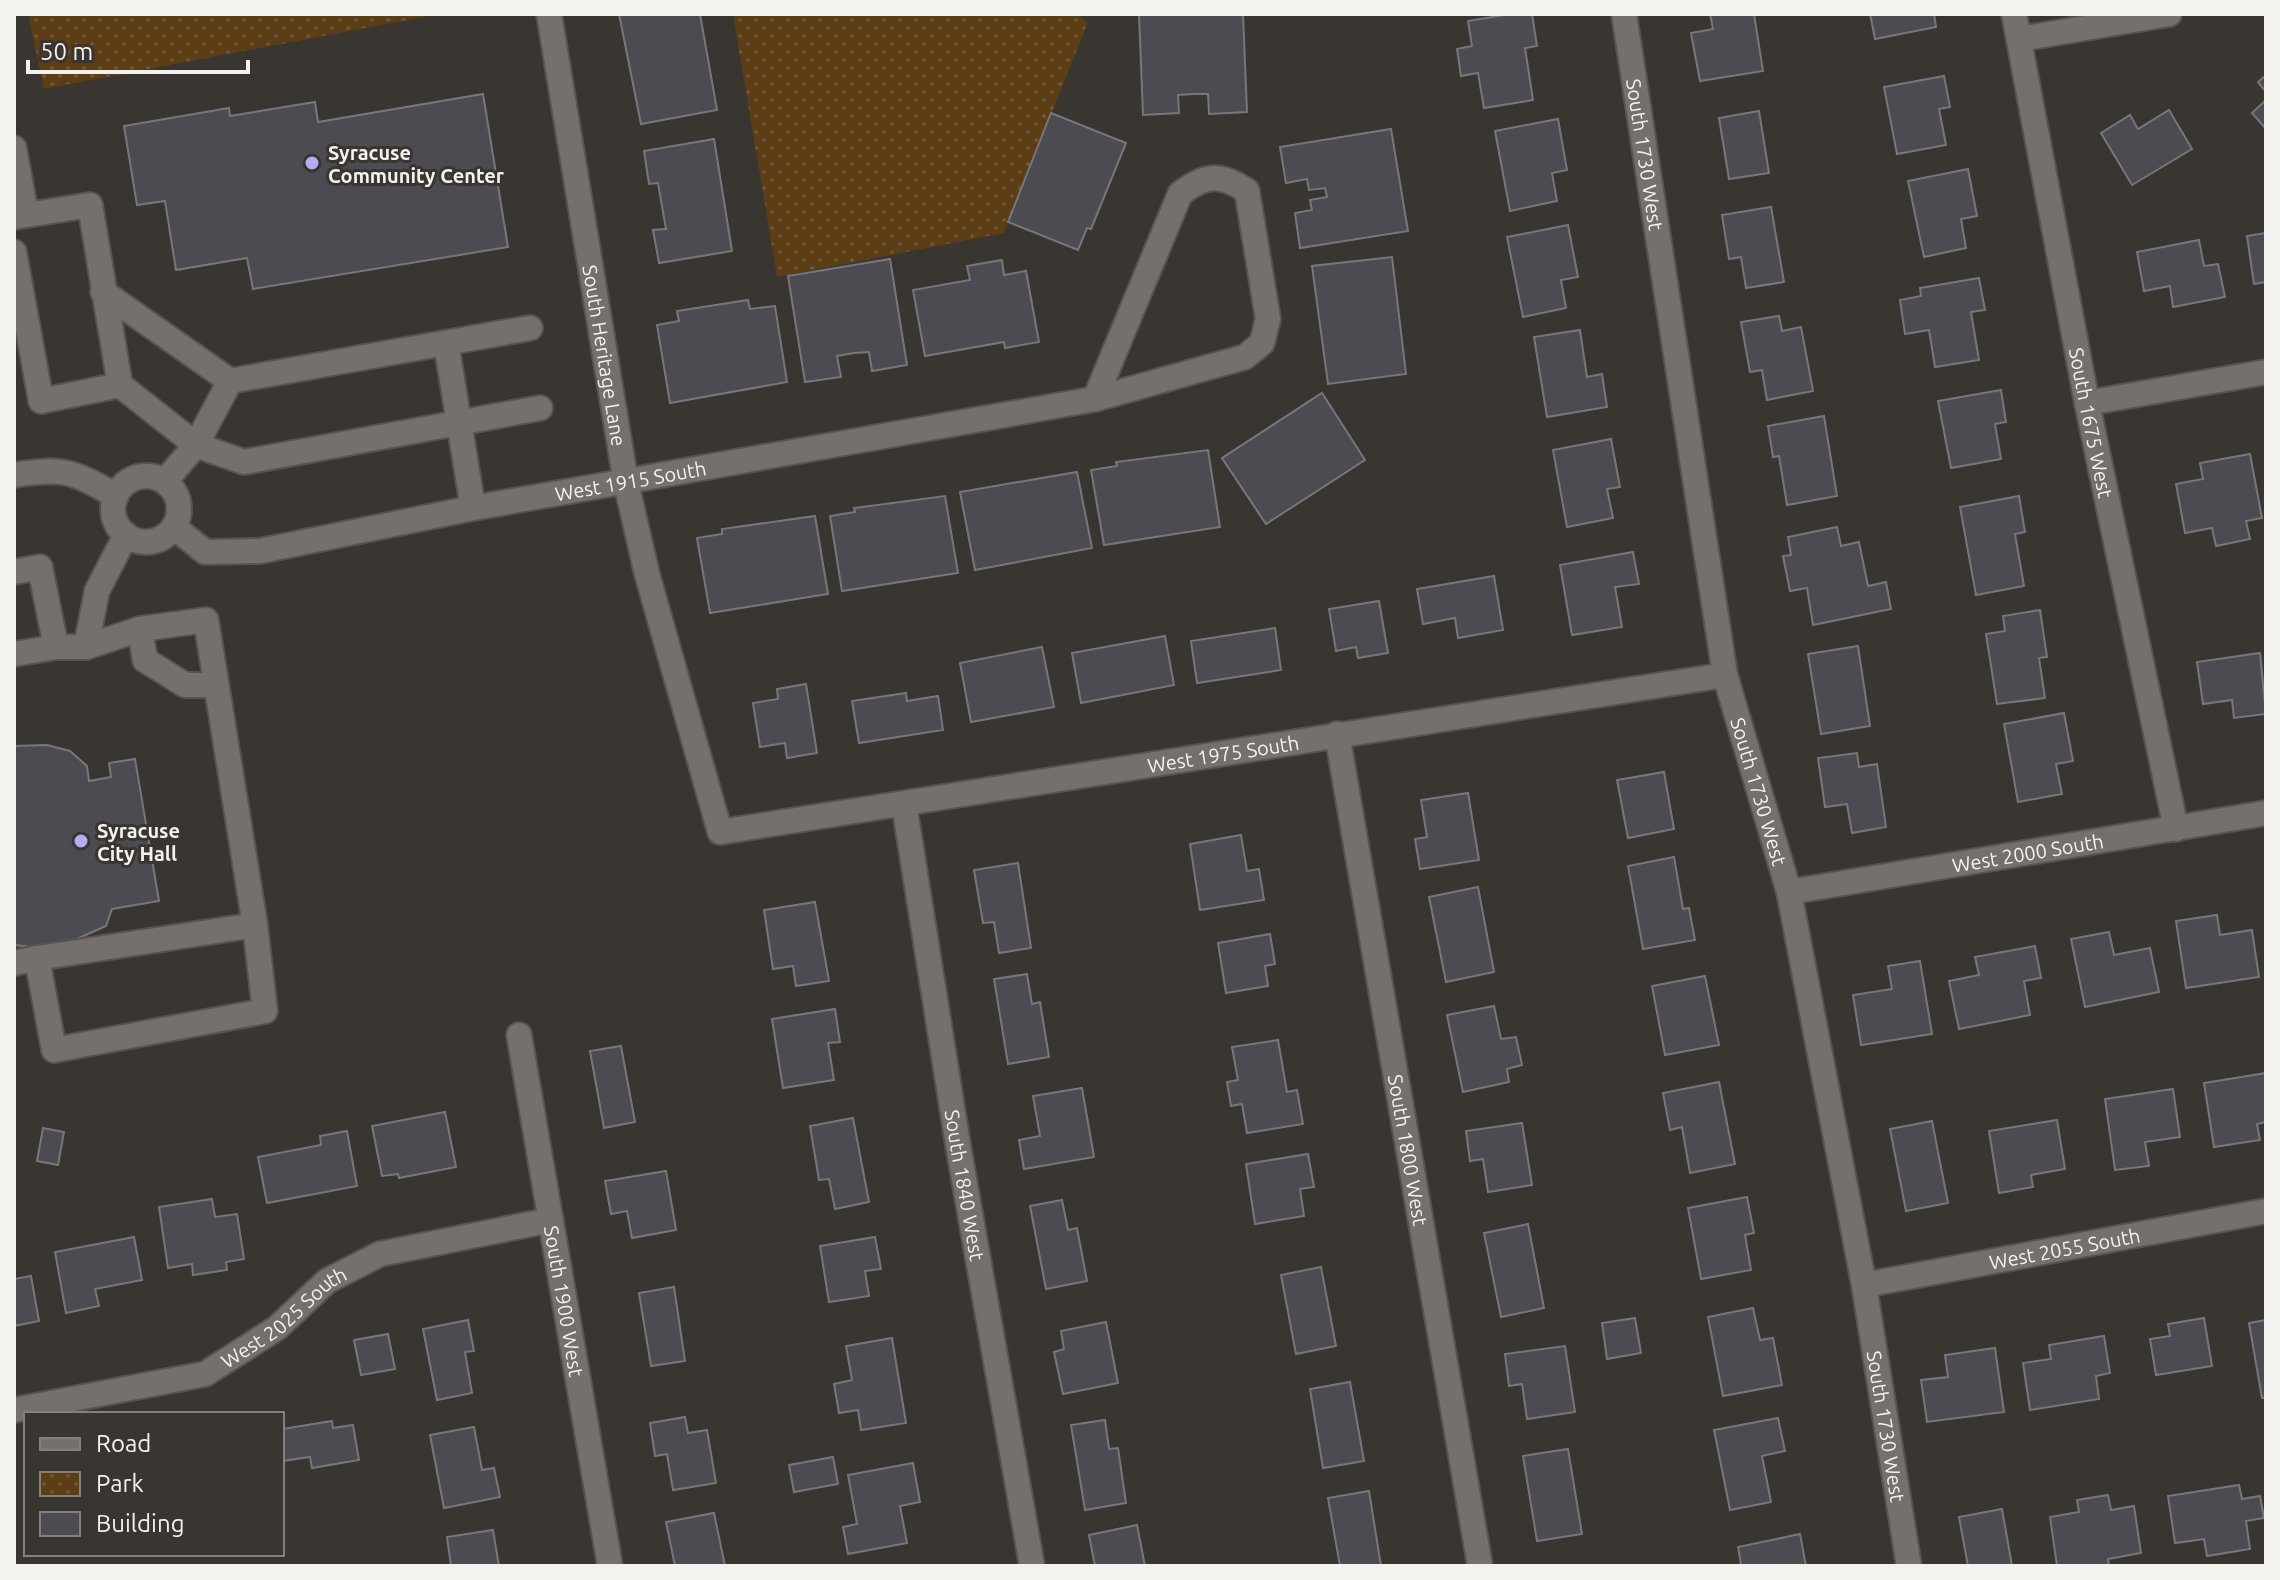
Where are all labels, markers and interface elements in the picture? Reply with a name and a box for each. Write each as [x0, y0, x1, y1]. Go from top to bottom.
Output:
scale bar [28, 24, 248, 74]
text: 50 m [40, 38, 93, 65]
street label: South 1730 West [1623, 77, 1668, 232]
place label: Syracuse Community Center [328, 141, 505, 187]
marker: Syracuse Community Center [303, 154, 321, 172]
street label: South Heritage Lane [579, 263, 631, 448]
street label: South 1675 West [2065, 346, 2118, 500]
street label: West 1915 South [553, 456, 708, 505]
street label: South 1730 West [1727, 715, 1792, 868]
street label: West 1975 South [1146, 730, 1300, 777]
place label: Syracuse City Hall [97, 819, 180, 865]
street label: West 2000 South [1950, 829, 2105, 876]
marker: Syracuse City Hall [72, 832, 90, 850]
street label: South 1800 West [1384, 1073, 1433, 1227]
street label: South 1840 West [941, 1108, 990, 1263]
street label: West 2055 South [1987, 1223, 2142, 1273]
street label: South 1900 West [540, 1224, 589, 1379]
street label: West 2025 South [217, 1262, 350, 1372]
street label: South 1730 West [1863, 1349, 1910, 1504]
legend [24, 1412, 284, 1556]
text: Road [96, 1430, 151, 1457]
text: Park [96, 1470, 144, 1497]
text: Building [96, 1510, 184, 1537]

